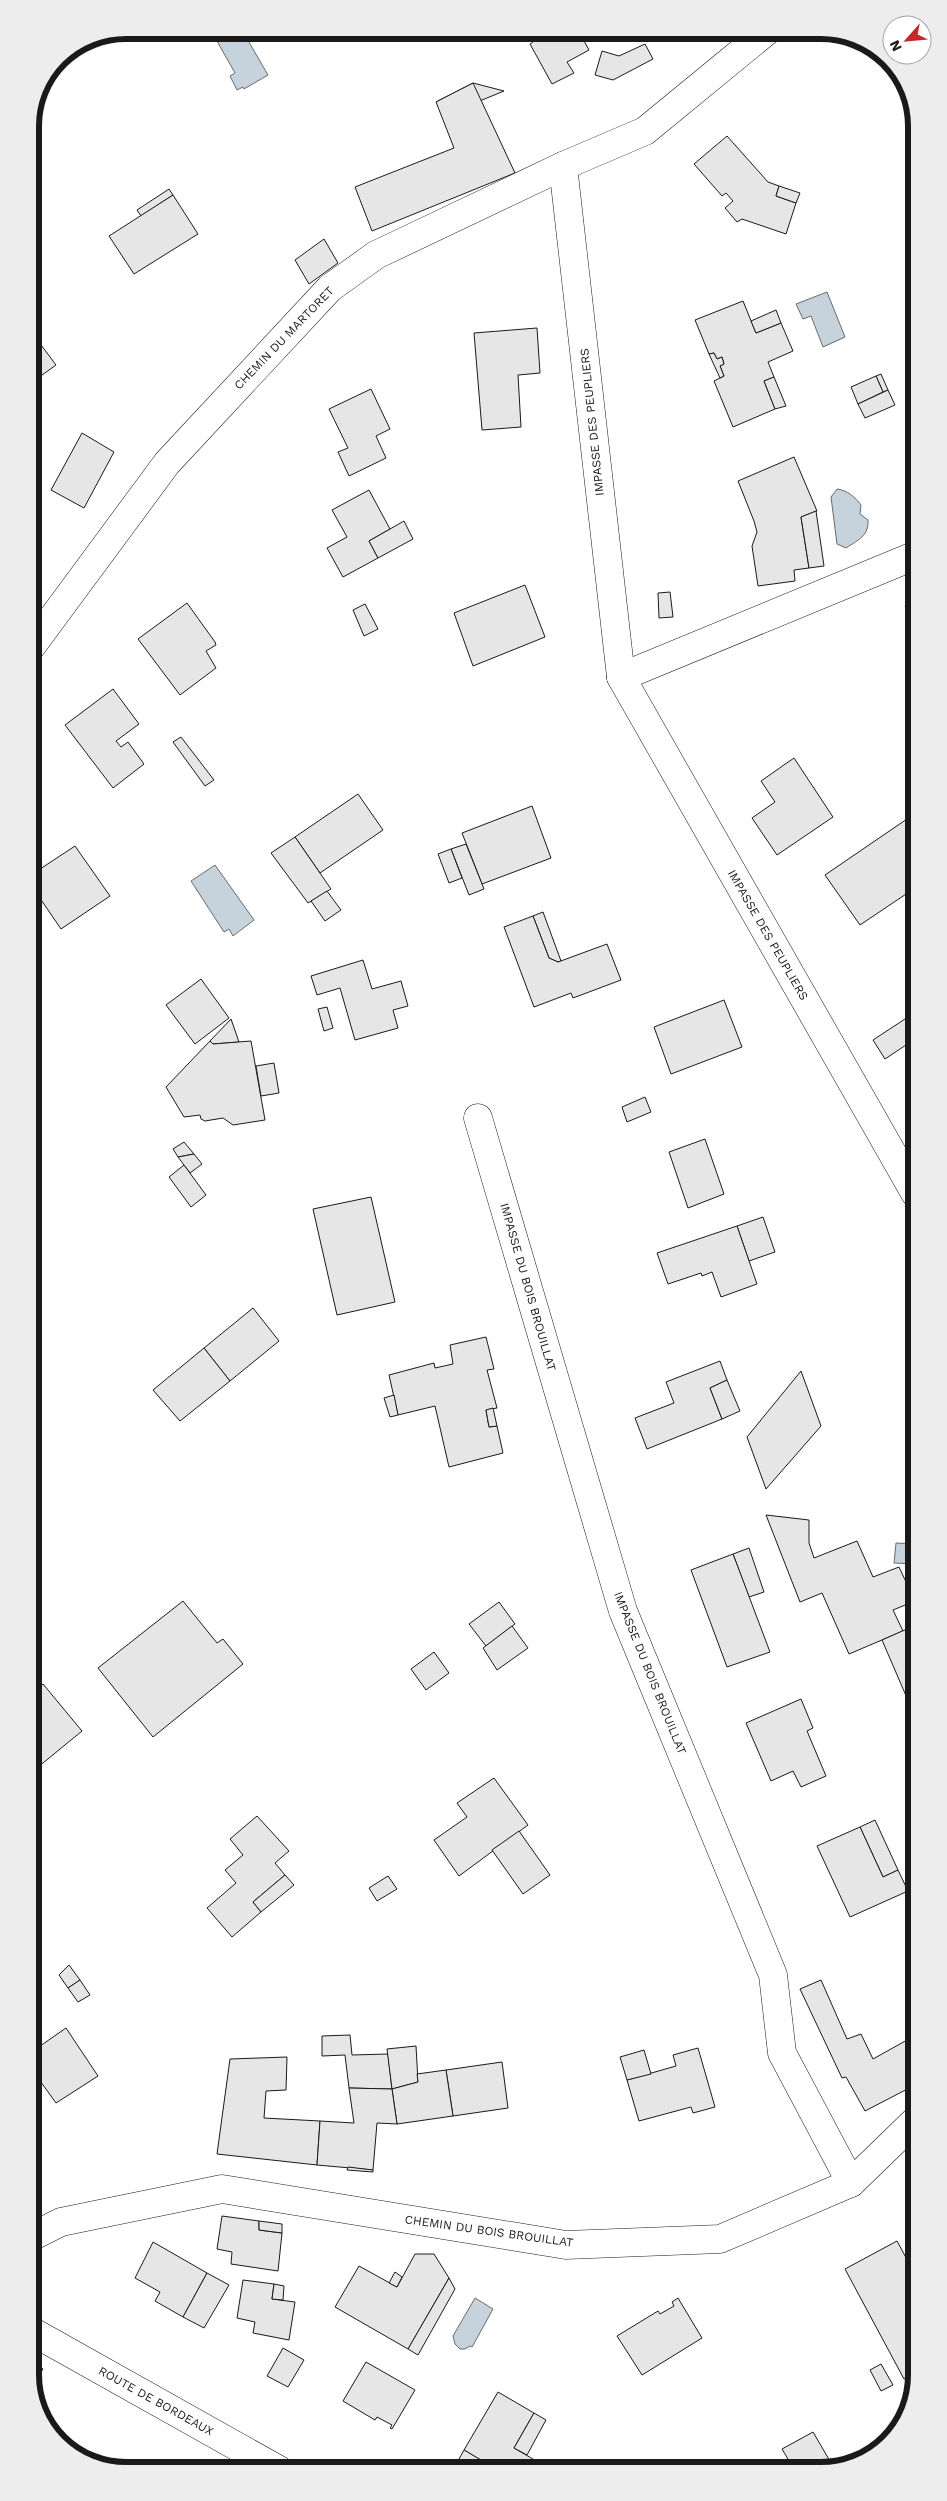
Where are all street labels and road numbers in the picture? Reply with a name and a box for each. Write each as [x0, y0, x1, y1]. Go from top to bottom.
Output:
street label: CHEMIN DU MARTORET [231, 284, 337, 392]
street label: IMPASSE DES PEUPLIERS [577, 347, 607, 497]
street label: IMPASSE DES PEUPLIERS [725, 867, 811, 1003]
street label: IMPASSE DU BOIS BROUILLAT [497, 1201, 559, 1373]
street label: IMPASSE DU BOIS BROUILLAT [611, 1590, 689, 1756]
street label: CHEMIN DU BOIS BROUILLAT [404, 2212, 574, 2250]
street label: ROUTE DE BORDEAUX [96, 2364, 216, 2438]

